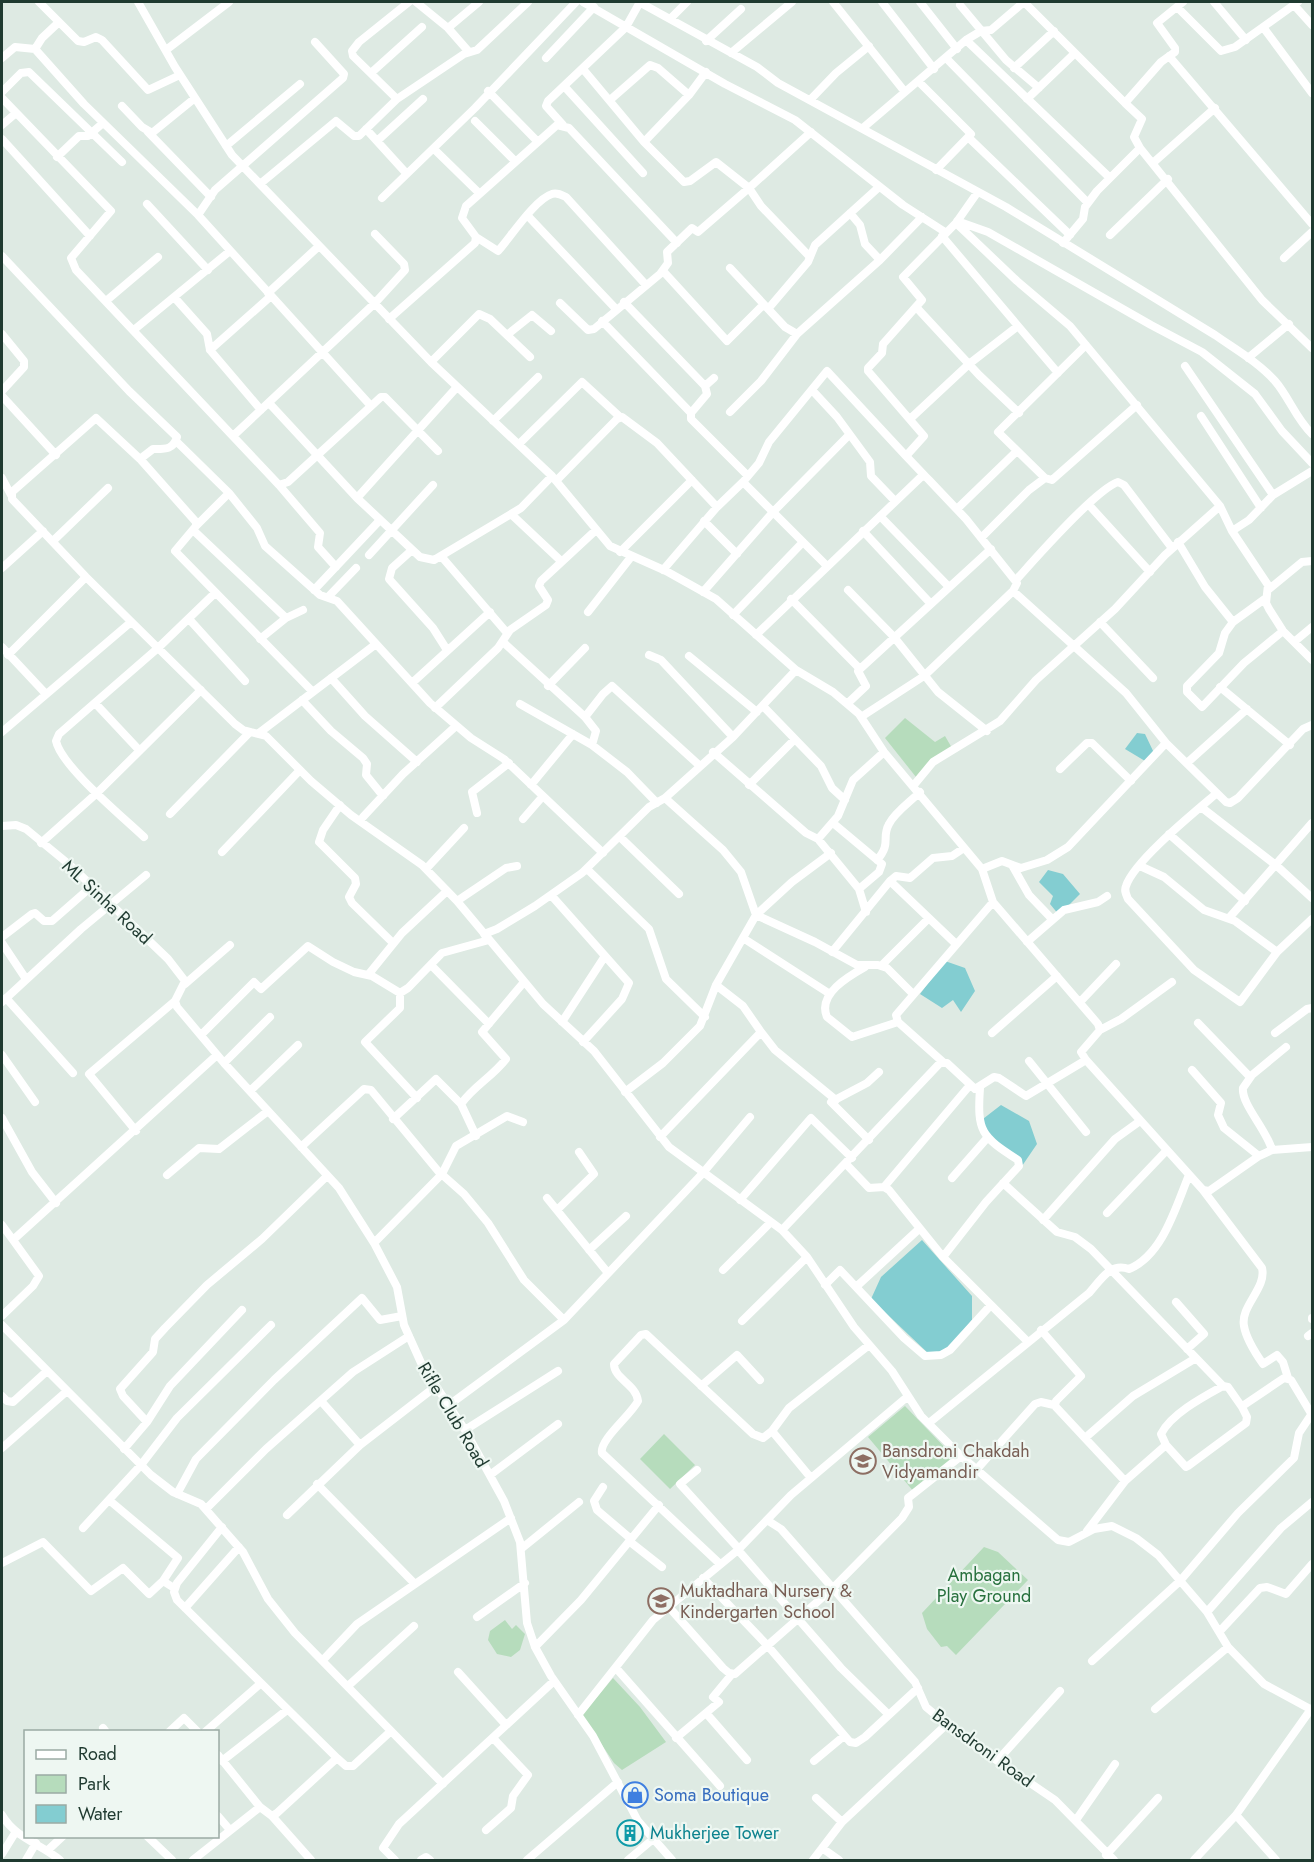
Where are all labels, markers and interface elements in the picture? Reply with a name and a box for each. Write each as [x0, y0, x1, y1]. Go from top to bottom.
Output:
street label: ML Sinha Road [56, 853, 158, 951]
street label: Rifle Club Road [411, 1357, 495, 1473]
place label: Bansdroni Chakdah Vidyamandir [882, 1438, 1030, 1485]
school or university icon: Bansdroni Chakdah Vidyamandir [848, 1446, 878, 1476]
park label: Ambagan Play Ground [937, 1562, 1031, 1609]
place label: Muktadhara Nursery & Kindergarten School [680, 1578, 852, 1625]
school or university icon: Muktadhara Nursery & Kindergarten School [646, 1586, 676, 1616]
street label: Bansdroni Road [927, 1702, 1039, 1794]
legend [24, 1730, 219, 1838]
text: Road [78, 1741, 117, 1767]
text: Park [78, 1771, 110, 1797]
shop icon: Soma Boutique [620, 1780, 650, 1810]
place label: Soma Boutique [654, 1782, 769, 1808]
text: Water [78, 1801, 123, 1827]
building icon: Mukherjee Tower [615, 1818, 645, 1848]
place label: Mukherjee Tower [650, 1820, 780, 1846]

